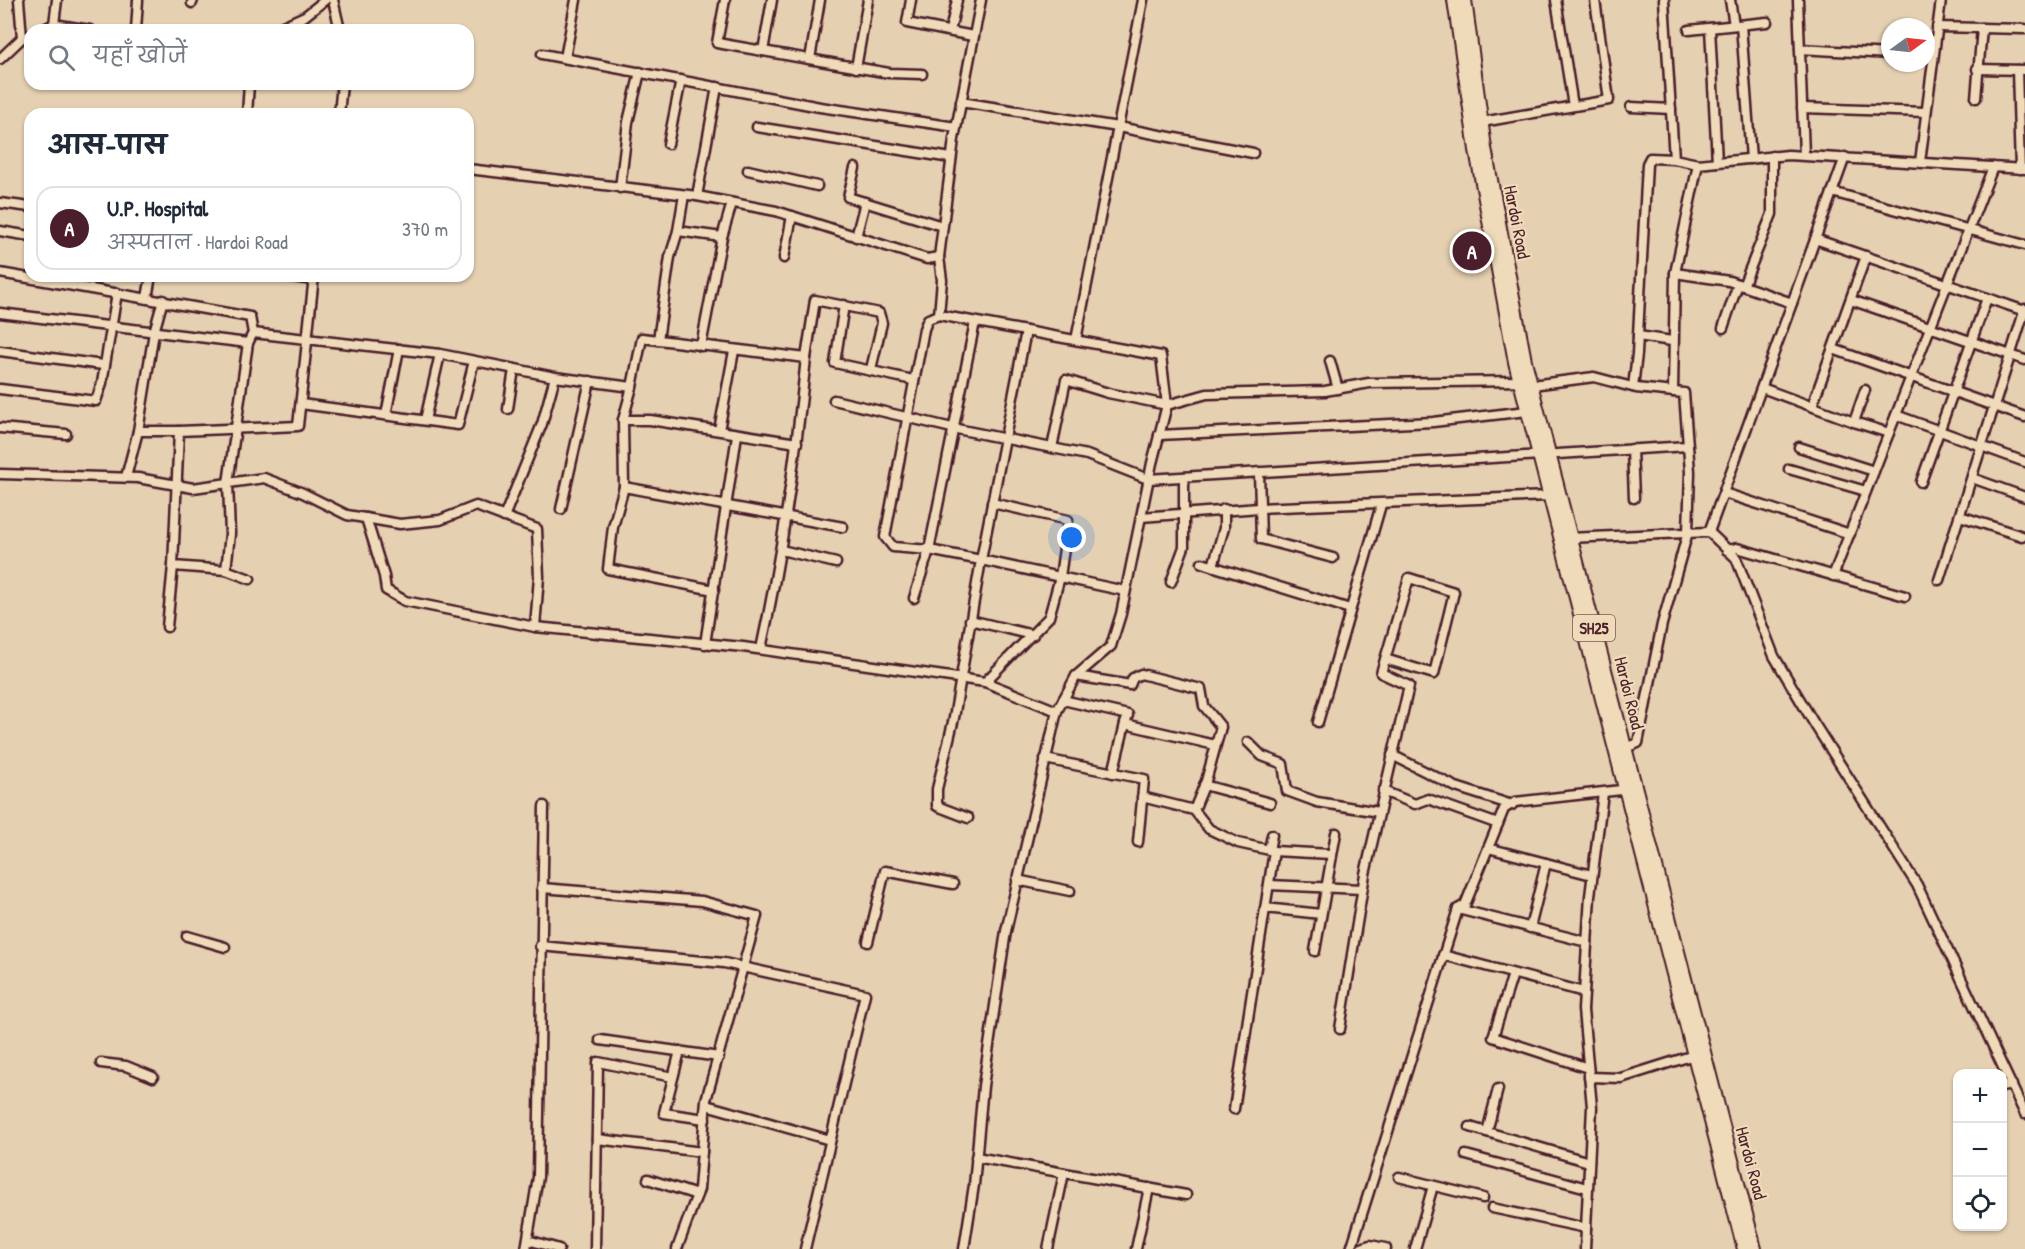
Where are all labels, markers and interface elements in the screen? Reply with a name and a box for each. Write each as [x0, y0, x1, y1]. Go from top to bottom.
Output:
north arrow [1881, 18, 1935, 72]
search box [24, 24, 474, 90]
text: यहाँ खोजें [93, 40, 187, 70]
icon: search [45, 41, 78, 74]
text: आस-पास [48, 127, 167, 162]
street label: Hardoi Road [1498, 183, 1537, 261]
text: U.P. Hospital [107, 193, 208, 223]
text: A [65, 215, 74, 242]
text: 370 m [402, 215, 448, 242]
text: अस्पताल · Hardoi Road [107, 228, 288, 255]
pin: A [1452, 228, 1492, 274]
your location [1057, 523, 1086, 552]
road number: SH25 [1573, 615, 1615, 641]
street label: Hardoi Road [1608, 654, 1651, 732]
map controls [1953, 1069, 2007, 1231]
button: + [1953, 1069, 2007, 1123]
button: − [1953, 1123, 2007, 1177]
street label: Hardoi Road [1730, 1124, 1773, 1202]
button: locate [1953, 1177, 2007, 1231]

